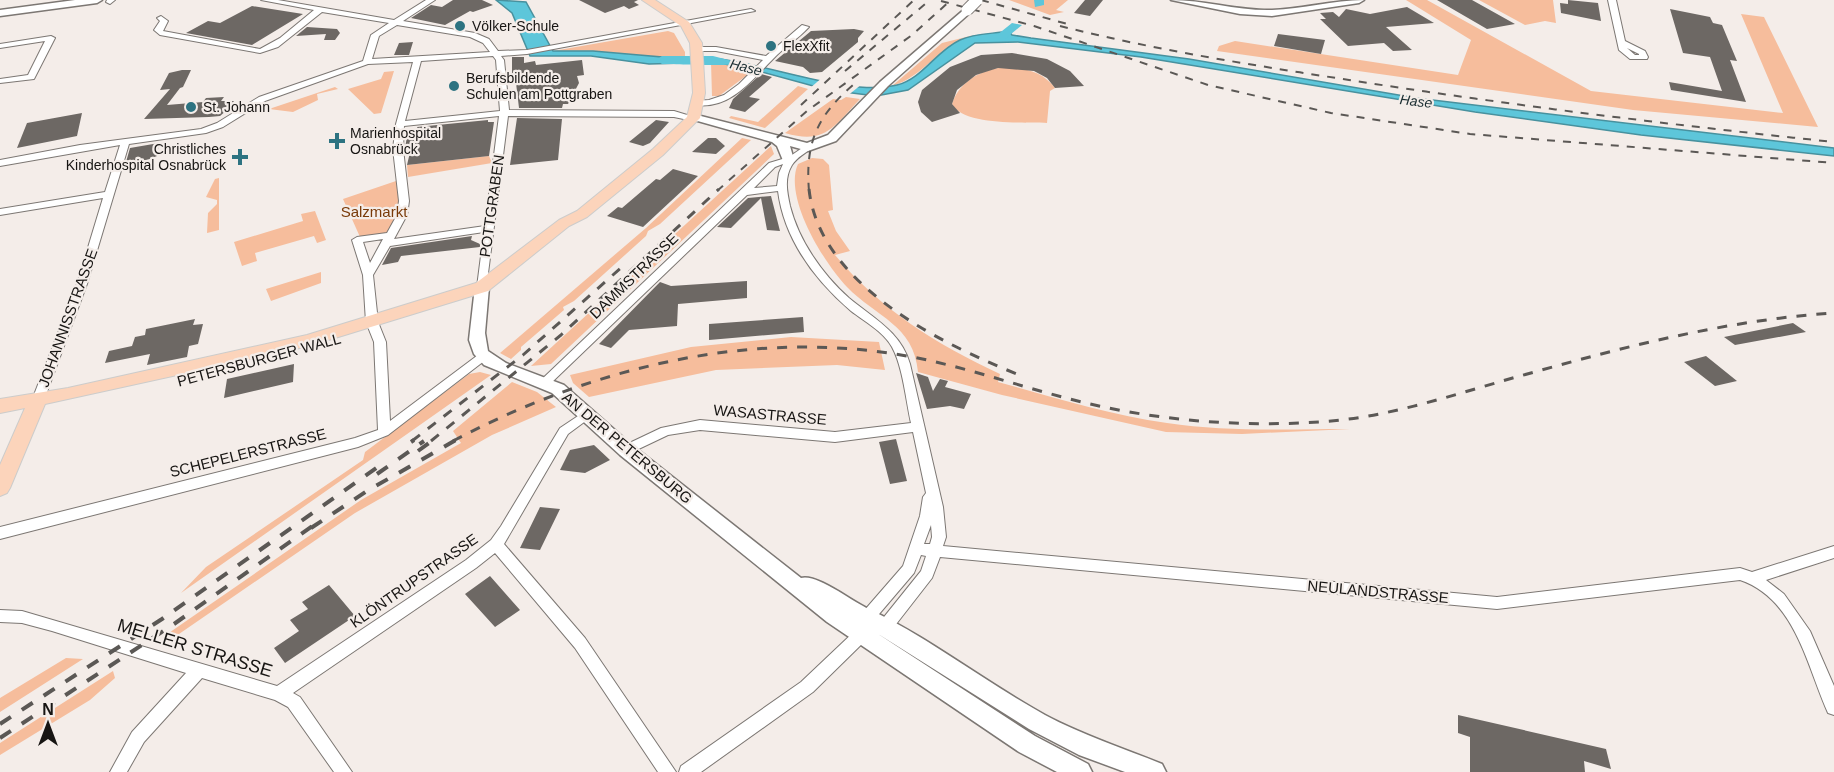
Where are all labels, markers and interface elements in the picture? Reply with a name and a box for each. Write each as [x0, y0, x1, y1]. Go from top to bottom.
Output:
place label: Völker-Schule [472, 18, 559, 34]
marker: Völker-Schule [453, 19, 467, 33]
place label: FlexXfit [783, 38, 830, 54]
marker: FlexXfit [764, 39, 778, 53]
water label: Hase [728, 55, 764, 79]
place label: Berufsbildende Schulen am Pottgraben [466, 70, 612, 102]
marker: Berufsbildende Schulen am Pottgraben [447, 79, 461, 93]
water label: Hase [1399, 91, 1433, 111]
place label: St. Johann [203, 99, 270, 115]
marker: St. Johann [184, 100, 198, 114]
place label: Marienhospital Osnabrück [350, 125, 441, 157]
marker: Marienhospital Osnabrück [328, 132, 346, 150]
place label: Christliches Kinderhospital Osnabrück [66, 141, 227, 173]
marker: Christliches Kinderhospital Osnabrück [231, 148, 249, 166]
street label: POTTGRABEN [476, 154, 507, 258]
park label: Salzmarkt [341, 203, 408, 220]
street label: DAMMSTRASSE [586, 229, 681, 322]
street label: JOHANNISSTRASSE [35, 246, 100, 389]
street label: PETERSBURGER WALL [175, 329, 343, 390]
street label: AN DER PETERSBURG [559, 388, 696, 507]
street label: WASASTRASSE [713, 401, 827, 428]
street label: SCHEPELERSTRASSE [168, 425, 328, 480]
street label: KLÖNTRUPSTRASSE [347, 530, 481, 631]
street label: NEULANDSTRASSE [1307, 577, 1449, 606]
street label: MELLER STRASSE [115, 615, 275, 681]
north arrow [18, 694, 78, 754]
text: N [42, 701, 54, 718]

